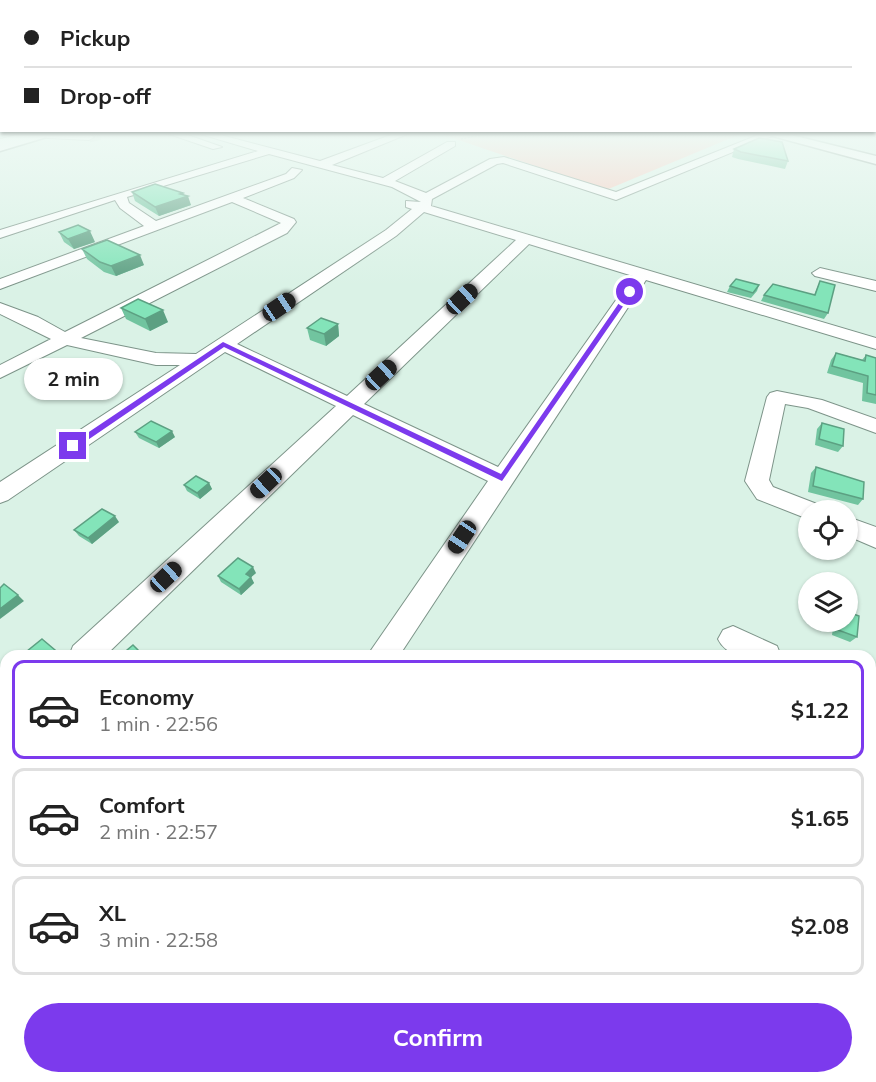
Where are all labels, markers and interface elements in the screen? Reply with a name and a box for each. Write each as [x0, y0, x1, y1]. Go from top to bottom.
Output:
text: Pickup [60, 24, 130, 52]
text: Drop-off [60, 82, 151, 110]
route start [616, 278, 643, 305]
car [443, 280, 481, 318]
car [259, 289, 299, 325]
car [362, 356, 400, 394]
callout: 2 min [23, 359, 122, 401]
text: 2 min [47, 366, 100, 391]
route end [59, 432, 86, 459]
car [247, 464, 285, 502]
map controls [798, 500, 858, 632]
button: locate [798, 500, 858, 560]
car [444, 517, 480, 557]
car [147, 558, 185, 596]
button: layers [798, 572, 858, 632]
icon: car [27, 683, 81, 737]
text: Economy [99, 683, 194, 711]
text: $1.22 [791, 696, 849, 724]
text: 1 min · 22:56 [99, 711, 218, 736]
icon: car [27, 791, 81, 845]
text: Comfort [99, 791, 185, 819]
text: $1.65 [791, 804, 849, 832]
text: 2 min · 22:57 [99, 819, 218, 844]
icon: car [27, 899, 81, 953]
text: XL [99, 899, 126, 927]
text: $2.08 [791, 912, 849, 940]
text: 3 min · 22:58 [99, 927, 218, 952]
button: Confirm [24, 1003, 852, 1072]

